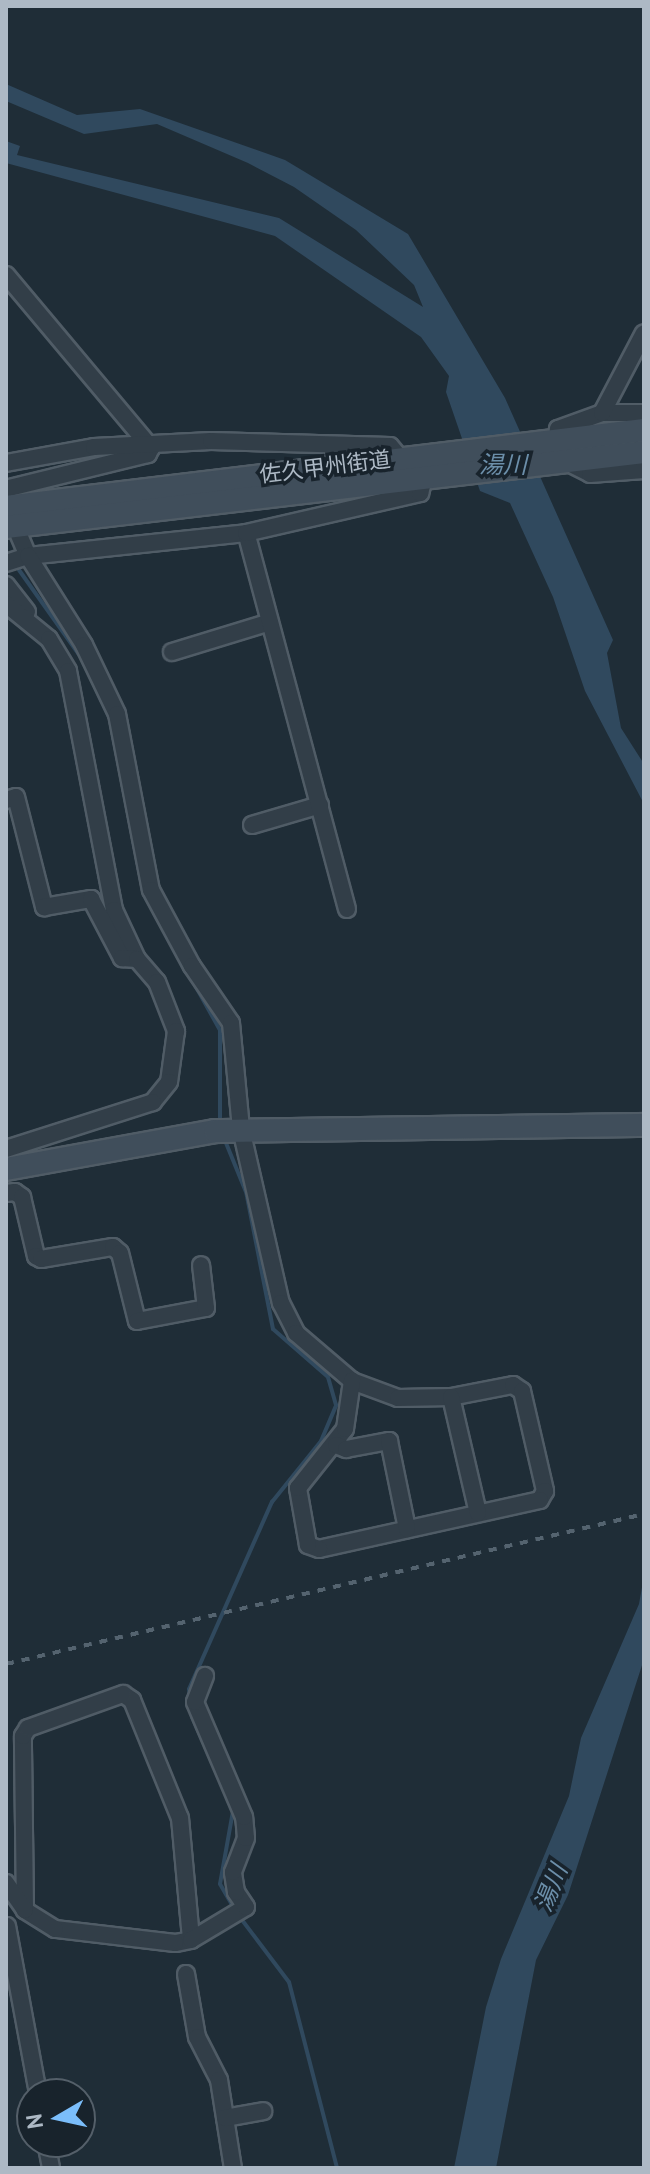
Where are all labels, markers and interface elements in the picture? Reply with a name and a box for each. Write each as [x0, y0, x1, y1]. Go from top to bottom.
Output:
street label: 佐久甲州街道 [258, 446, 392, 488]
water label: 湯川 [479, 451, 527, 479]
water label: 湯川 [529, 1860, 573, 1916]
north arrow [16, 2078, 96, 2158]
text: N [19, 2112, 49, 2131]

